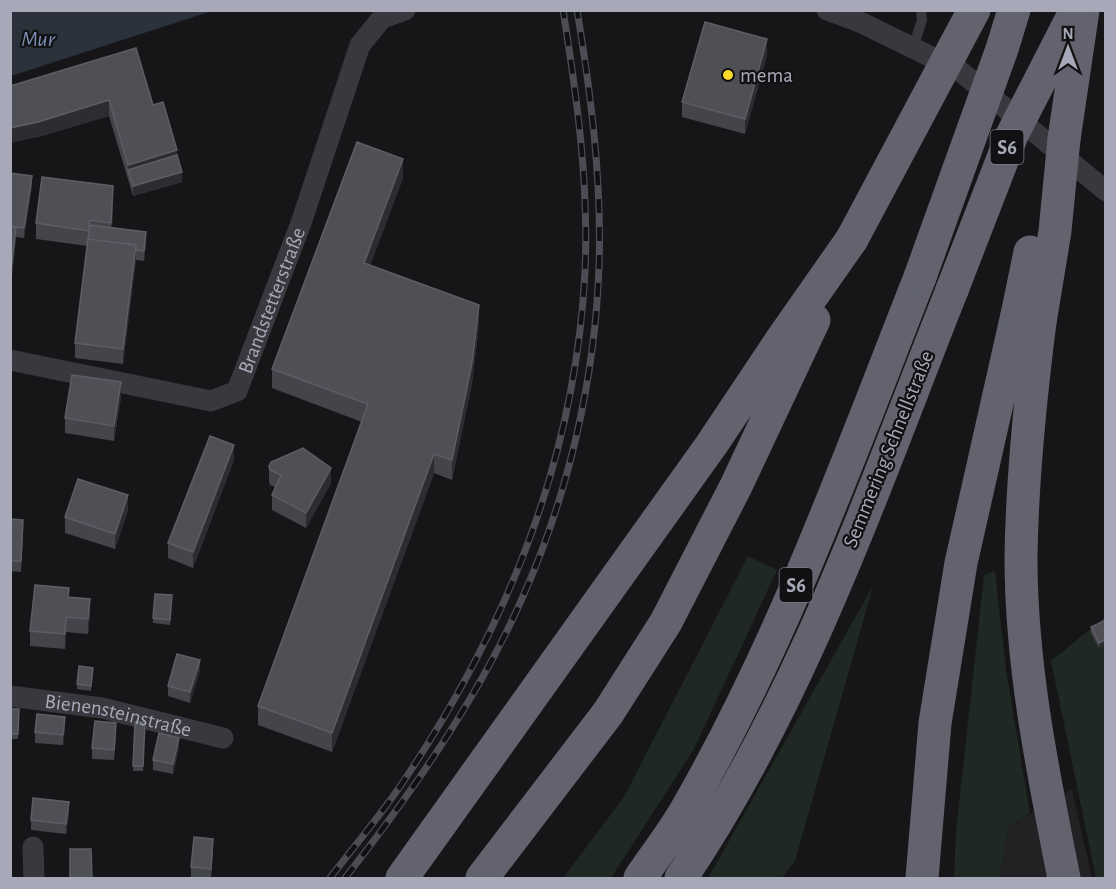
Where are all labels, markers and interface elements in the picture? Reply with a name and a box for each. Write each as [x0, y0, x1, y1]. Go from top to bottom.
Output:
north arrow [1038, 18, 1098, 78]
text: N [1062, 26, 1074, 42]
water label: Mur [21, 28, 56, 50]
place label: mema [740, 65, 793, 86]
marker: mema [721, 68, 735, 82]
road number: S6 [990, 130, 1024, 164]
street label: Brandstetterstraße [235, 225, 309, 376]
street label: Semmering Schnellstraße [839, 348, 938, 550]
road number: S6 [780, 568, 812, 602]
street label: Bienensteinstraße [44, 691, 194, 741]

